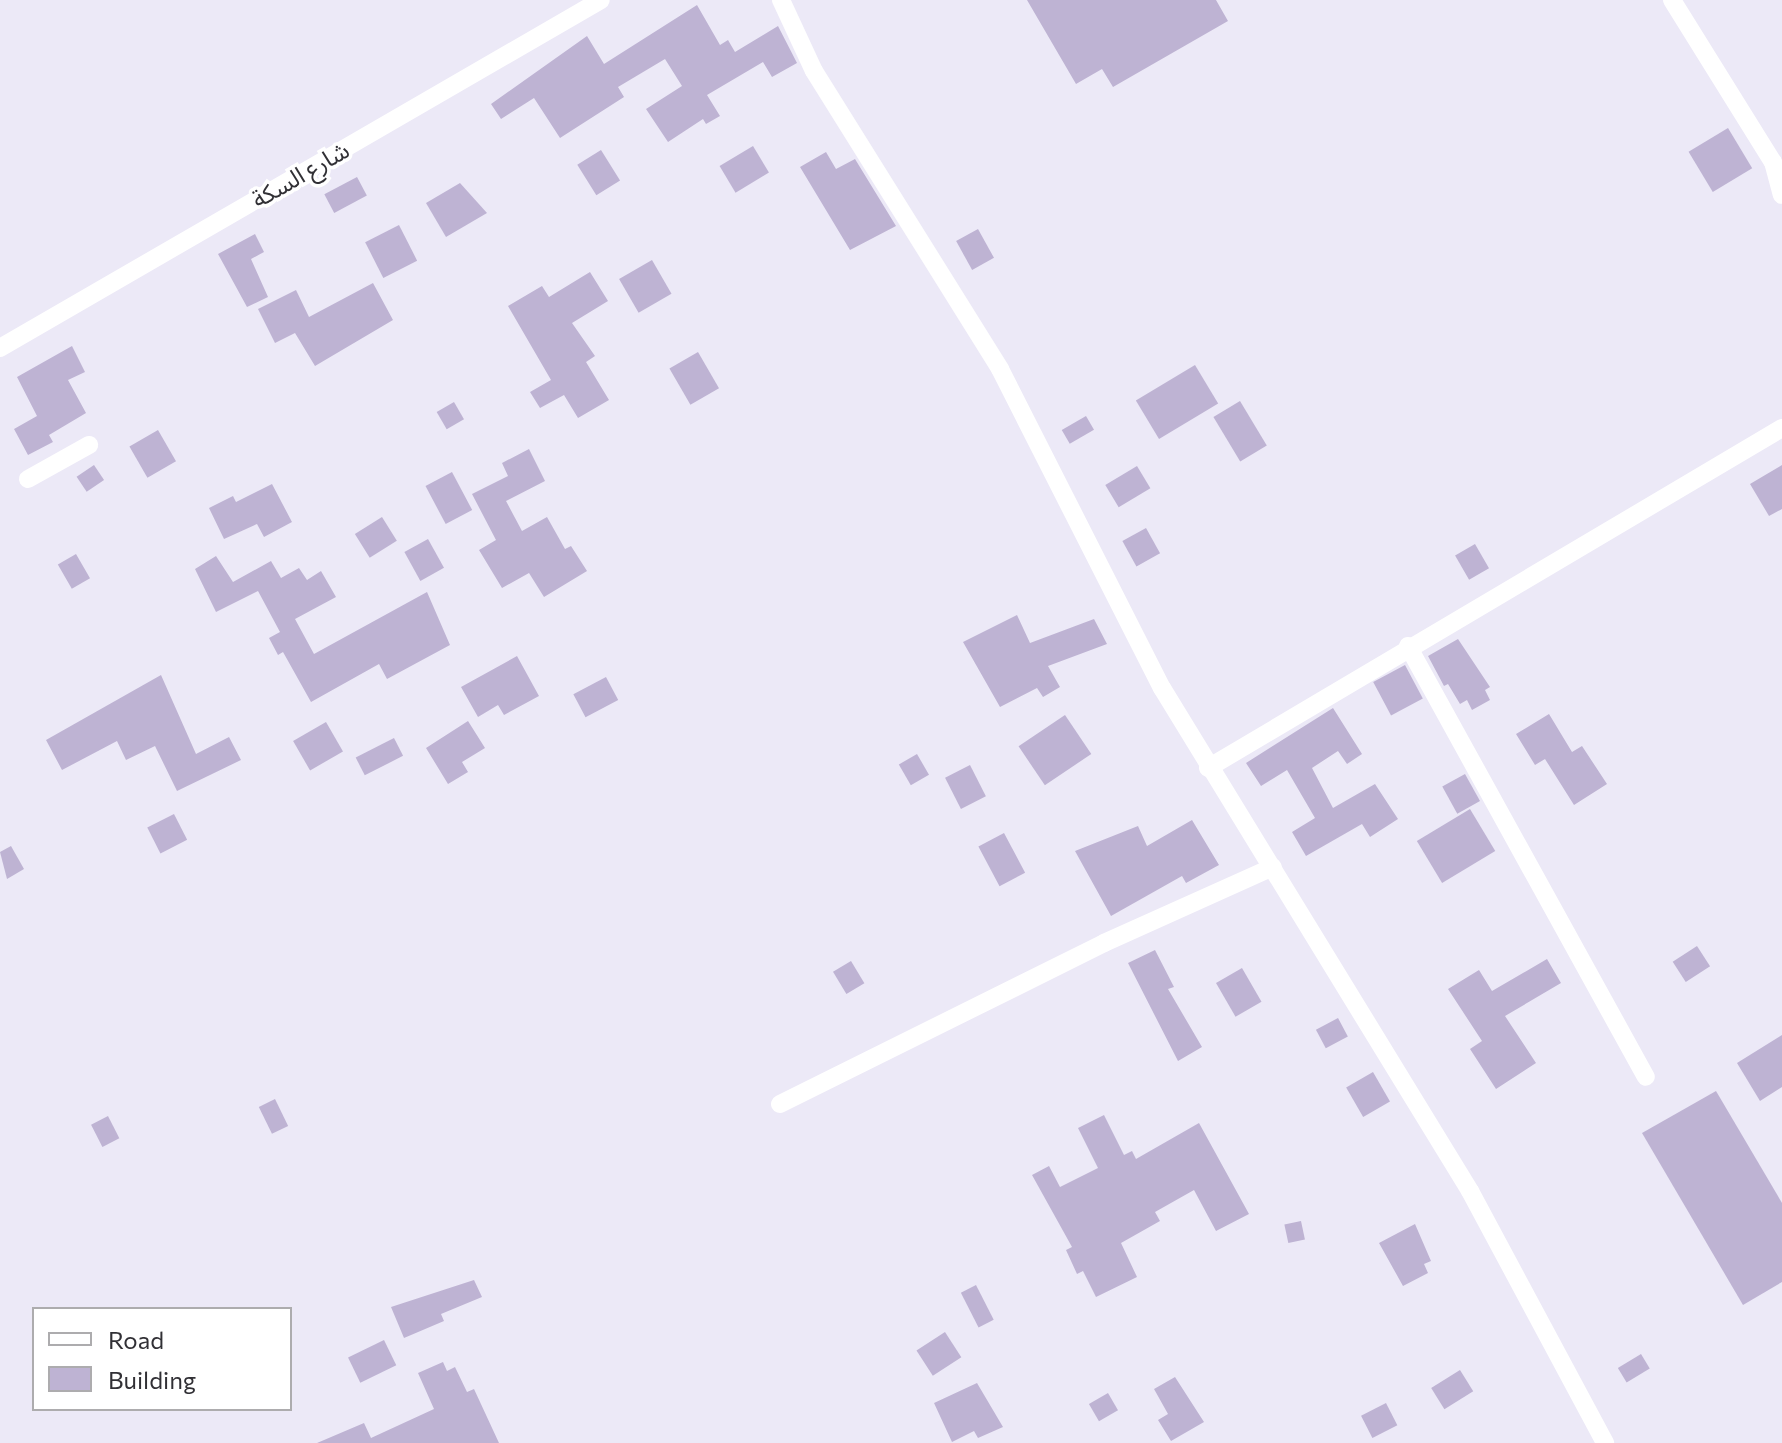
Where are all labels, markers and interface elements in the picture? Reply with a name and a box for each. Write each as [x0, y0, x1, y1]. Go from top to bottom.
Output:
street label: شارع السكة [246, 135, 354, 213]
legend [32, 1307, 292, 1411]
text: Road [108, 1325, 164, 1354]
text: Building [108, 1365, 196, 1394]

